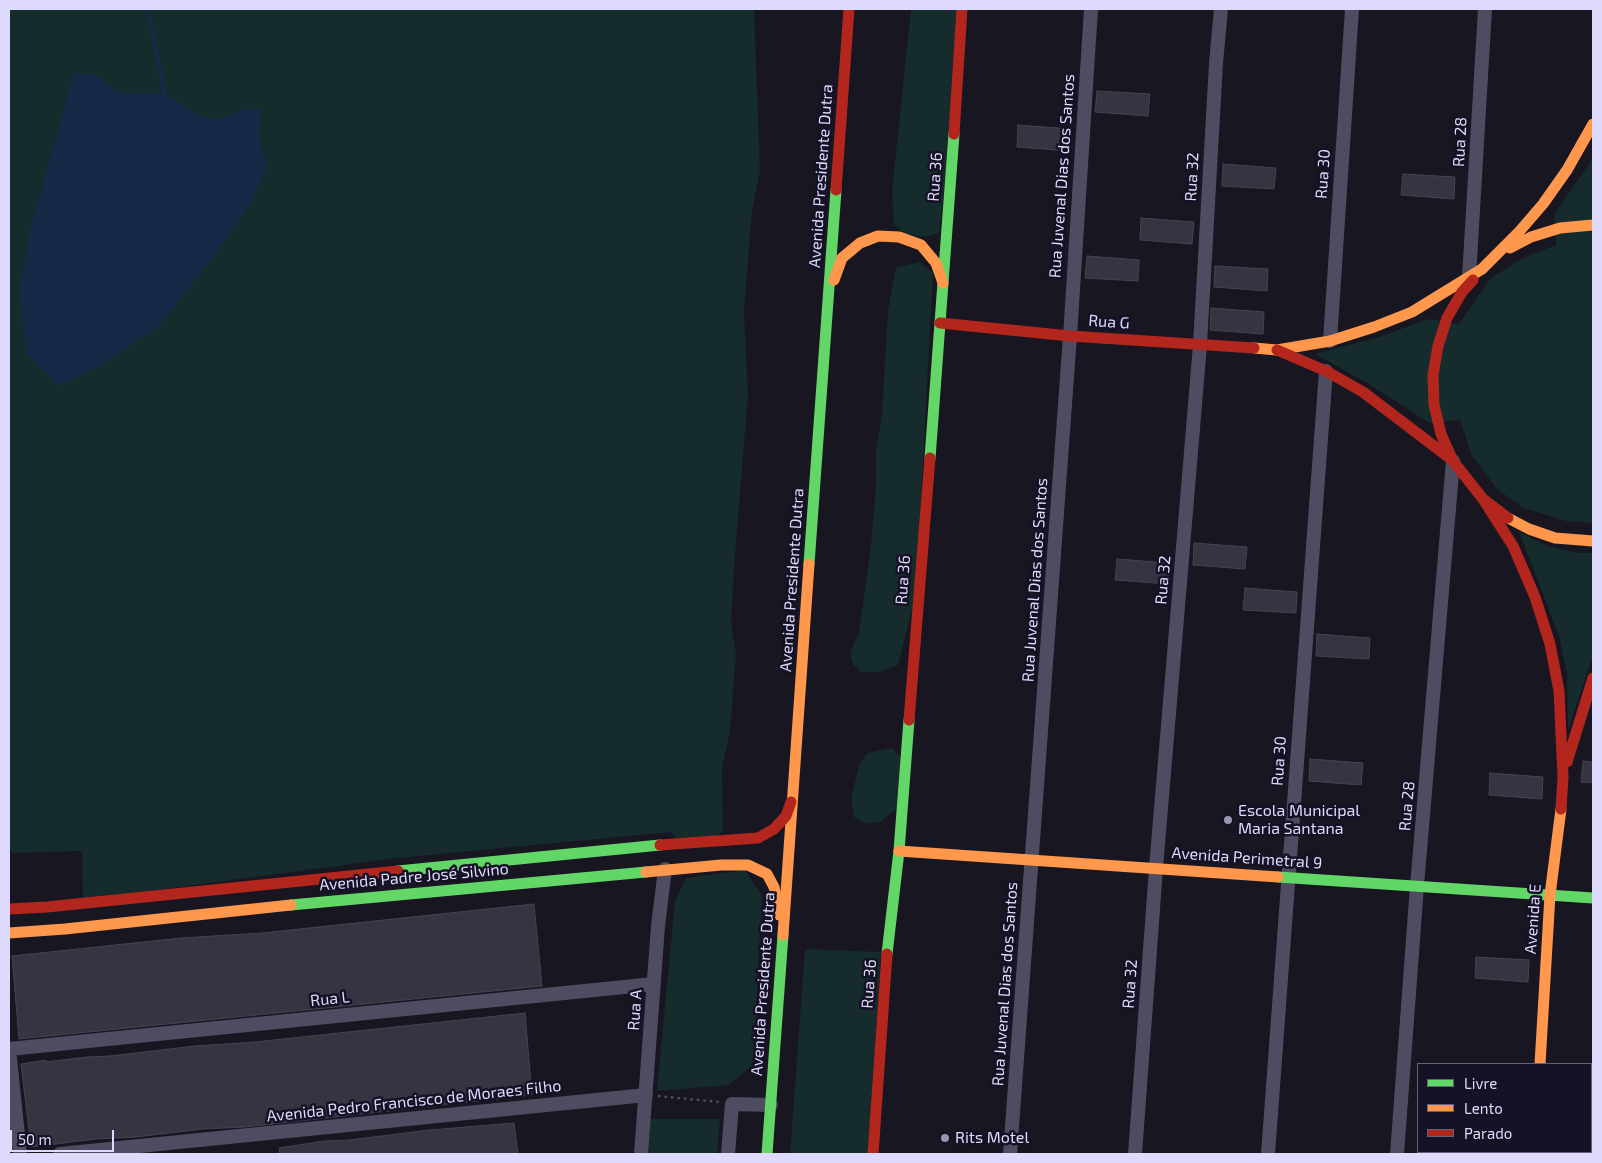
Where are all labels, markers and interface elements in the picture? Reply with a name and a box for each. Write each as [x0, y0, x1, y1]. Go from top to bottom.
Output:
street label: Rua Juvenal Dias dos Santos [1045, 73, 1079, 279]
street label: Avenida Presidente Dutra [805, 84, 837, 268]
street label: Rua 28 [1449, 116, 1471, 168]
street label: Rua 30 [1312, 148, 1334, 200]
street label: Rua 36 [924, 152, 946, 202]
street label: Rua 32 [1181, 152, 1203, 202]
street label: Rua G [1088, 311, 1130, 333]
street label: Rua Juvenal Dias dos Santos [1018, 477, 1052, 683]
street label: Avenida Presidente Dutra [776, 488, 808, 672]
street label: Rua 36 [892, 555, 914, 605]
street label: Rua 32 [1151, 555, 1175, 605]
street label: Rua 30 [1268, 735, 1290, 787]
street label: Rua 28 [1395, 780, 1419, 832]
place label: Escola Municipal Maria Santana [1238, 801, 1360, 839]
marker: Escola Municipal Maria Santana [1222, 814, 1234, 826]
street label: Avenida Perimetral 9 [1171, 843, 1323, 873]
street label: Avenida Padre José Silvino [318, 859, 510, 895]
street label: Rua Juvenal Dias dos Santos [988, 881, 1022, 1087]
street label: Avenida E [1521, 883, 1545, 955]
street label: Avenida Presidente Dutra [747, 892, 779, 1076]
street label: Rua 36 [858, 959, 880, 1009]
street label: Rua 32 [1119, 959, 1141, 1009]
street label: Rua L [309, 987, 351, 1011]
street label: Rua A [624, 989, 646, 1031]
legend [1417, 1063, 1592, 1153]
text: Livre [1464, 1074, 1497, 1092]
street label: Avenida Pedro Francisco de Moraes Filho [266, 1076, 562, 1126]
text: Lento [1464, 1099, 1503, 1117]
scale bar [12, 1120, 116, 1152]
text: Parado [1464, 1124, 1512, 1142]
place label: Rits Motel [955, 1128, 1029, 1148]
text: 50 m [18, 1130, 52, 1148]
marker: Rits Motel [939, 1132, 951, 1144]

